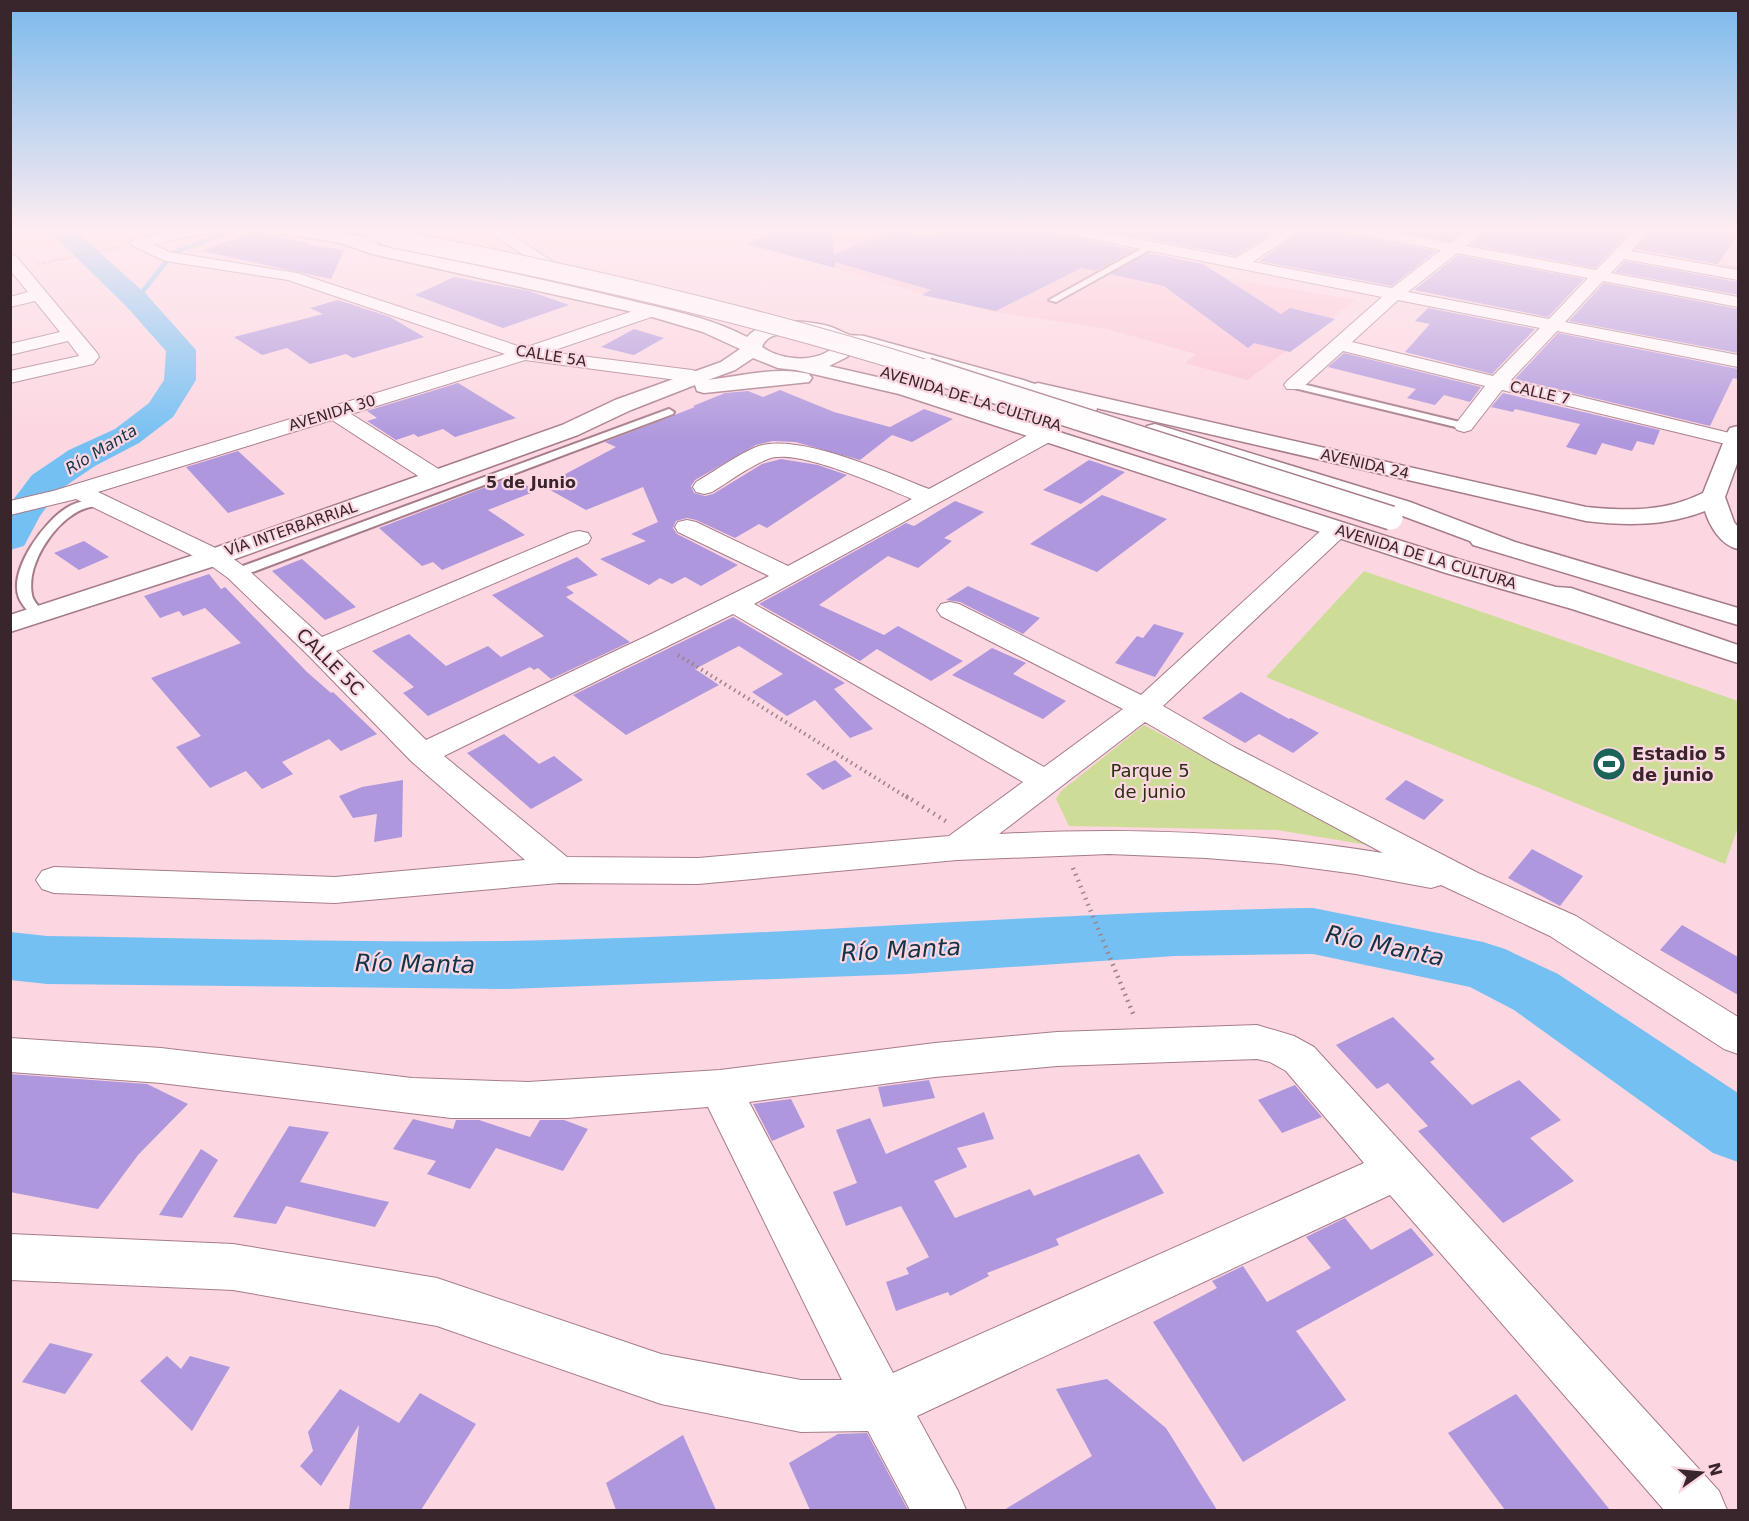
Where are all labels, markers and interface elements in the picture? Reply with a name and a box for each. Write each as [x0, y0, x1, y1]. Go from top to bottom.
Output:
street label: CALLE 5A [514, 342, 588, 371]
street label: AVENIDA DE LA CULTURA [878, 363, 1064, 435]
street label: CALLE 7 [1508, 377, 1572, 409]
street label: AVENIDA 30 [286, 391, 378, 435]
water label: Río Manta [62, 421, 141, 478]
street label: AVENIDA 24 [1319, 445, 1411, 483]
district label: 5 de Junio [486, 473, 576, 492]
street label: VÍA INTERBARRIAL [222, 497, 360, 560]
street label: AVENIDA DE LA CULTURA [1333, 521, 1519, 593]
street label: CALLE 5C [293, 624, 368, 699]
place label: Estadio 5 de junio [1632, 743, 1726, 785]
sports icon: Estadio 5 de junio [1591, 746, 1627, 782]
park label: Parque 5 de junio [1110, 760, 1190, 802]
water label: Río Manta [1323, 920, 1447, 972]
water label: Río Manta [840, 933, 962, 967]
water label: Río Manta [355, 949, 475, 979]
north arrow [1671, 1443, 1731, 1503]
text: N [1704, 1460, 1726, 1478]

